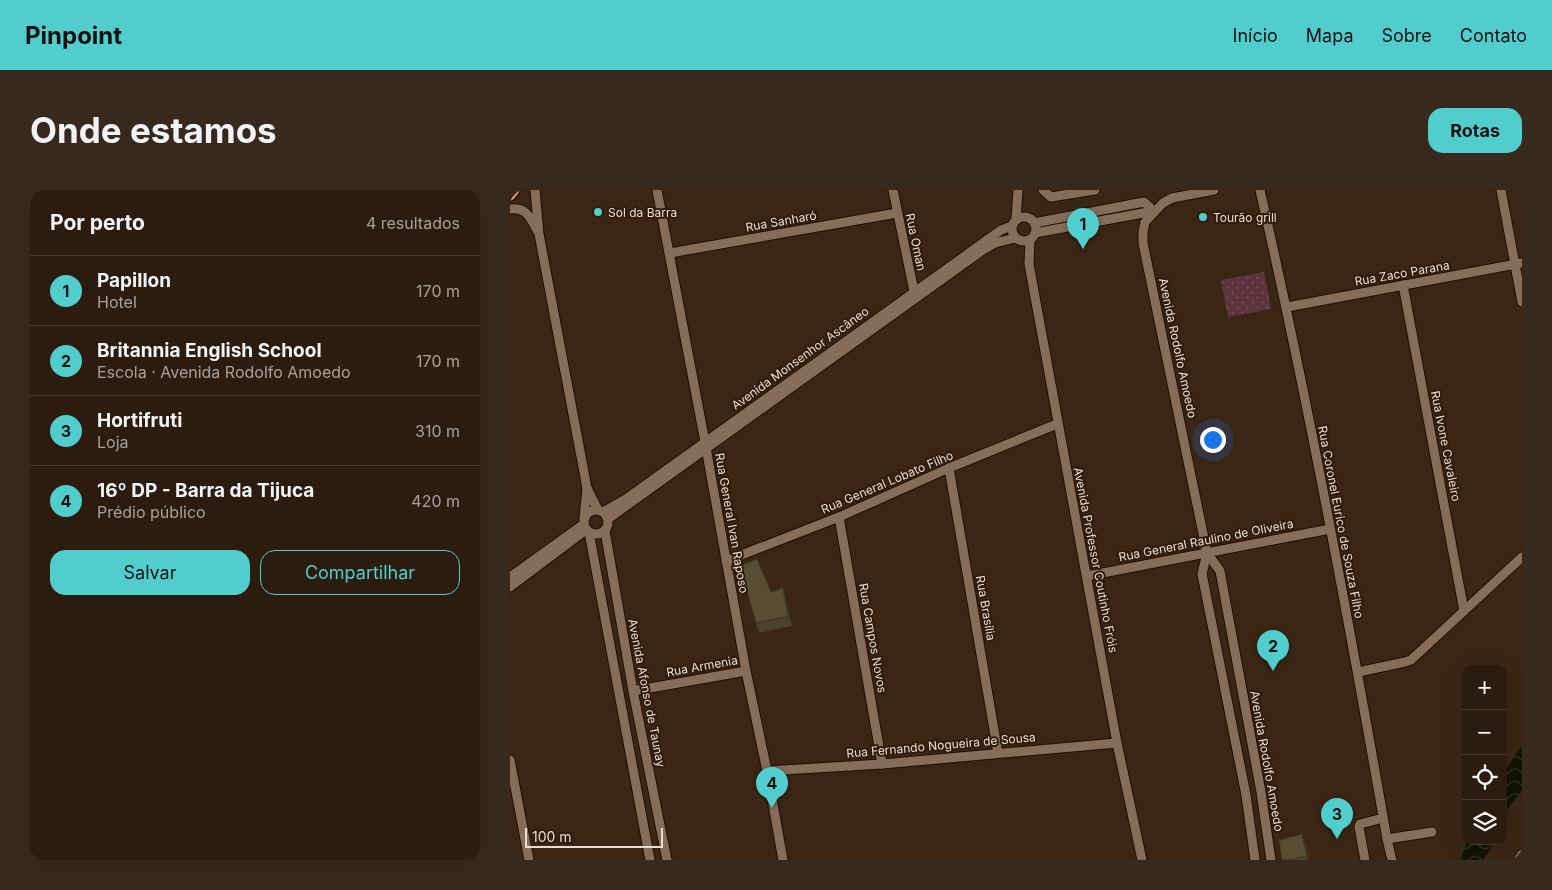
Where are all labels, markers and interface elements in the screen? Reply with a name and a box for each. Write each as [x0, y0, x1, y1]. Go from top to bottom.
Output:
text: Pinpoint [25, 21, 122, 50]
text: Início [1233, 25, 1278, 46]
text: Mapa [1306, 25, 1353, 46]
text: Sobre [1381, 25, 1432, 46]
text: Contato [1460, 25, 1527, 46]
button: Rotas [1428, 108, 1522, 153]
text: Onde estamos [30, 109, 277, 151]
place label: Sol da Barra [608, 205, 677, 220]
marker: Sol da Barra [592, 206, 604, 218]
street label: Rua Sanharó [744, 207, 818, 235]
pin: 1 [1067, 208, 1099, 249]
text: Por perto [50, 210, 145, 235]
place label: Tourão grill [1213, 210, 1277, 225]
marker: Tourão grill [1197, 211, 1209, 223]
street label: Rua Oman [903, 212, 929, 272]
text: 4 resultados [366, 213, 460, 233]
street label: Rua Zaco Parana [1353, 257, 1451, 289]
text: Papillon [97, 269, 171, 292]
street label: Avenida Rodolfo Amoedo [1156, 277, 1200, 419]
text: 1 [63, 281, 69, 301]
text: 170 m [416, 281, 460, 301]
text: Hotel [97, 292, 137, 312]
street label: Avenida Monsenhor Ascâneo [729, 303, 871, 413]
text: Britannia English School [97, 339, 322, 362]
text: 2 [61, 351, 71, 371]
text: 170 m [416, 351, 460, 371]
text: Escola · Avenida Rodolfo Amoedo [97, 362, 351, 382]
street label: Rua Ivone Cavaleiro [1428, 389, 1464, 503]
text: Hortifruti [97, 409, 182, 432]
text: 3 [61, 421, 71, 441]
text: 310 m [415, 421, 460, 441]
street label: Rua Coronel Eurico de Souza Filho [1315, 424, 1367, 620]
your location [1200, 427, 1226, 453]
text: Loja [97, 432, 129, 452]
street label: Rua General Lobato Filho [819, 447, 955, 517]
street label: Rua General Ivan Raposo [712, 452, 752, 594]
street label: Avenida Professor Coutinho Fróis [1071, 466, 1121, 654]
text: 16º DP - Barra da Tijuca [97, 479, 314, 502]
text: 4 [61, 491, 71, 511]
text: 420 m [411, 491, 460, 511]
text: Prédio público [97, 502, 206, 522]
street label: Rua General Raulino de Oliveira [1117, 516, 1295, 564]
button: Salvar [50, 550, 250, 595]
button: Compartilhar [260, 550, 460, 595]
street label: Rua Brasília [973, 574, 999, 642]
street label: Rua Campos Novos [856, 582, 890, 694]
street label: Avenida Afonso de Taunay [625, 618, 669, 769]
pin: 2 [1257, 630, 1289, 671]
street label: Rua Armenia [665, 652, 739, 680]
map controls [1462, 665, 1507, 845]
button: + [1462, 665, 1507, 710]
street label: Avenida Rodolfo Amoedo [1247, 689, 1287, 833]
button: − [1462, 710, 1507, 755]
street label: Rua Fernando Nogueira de Sousa [846, 729, 1036, 761]
button: locate [1462, 755, 1507, 800]
pin: 4 [756, 767, 788, 808]
pin: 3 [1321, 798, 1353, 839]
button: layers [1462, 800, 1507, 845]
scale bar [525, 825, 662, 848]
text: 100 m [532, 828, 572, 845]

